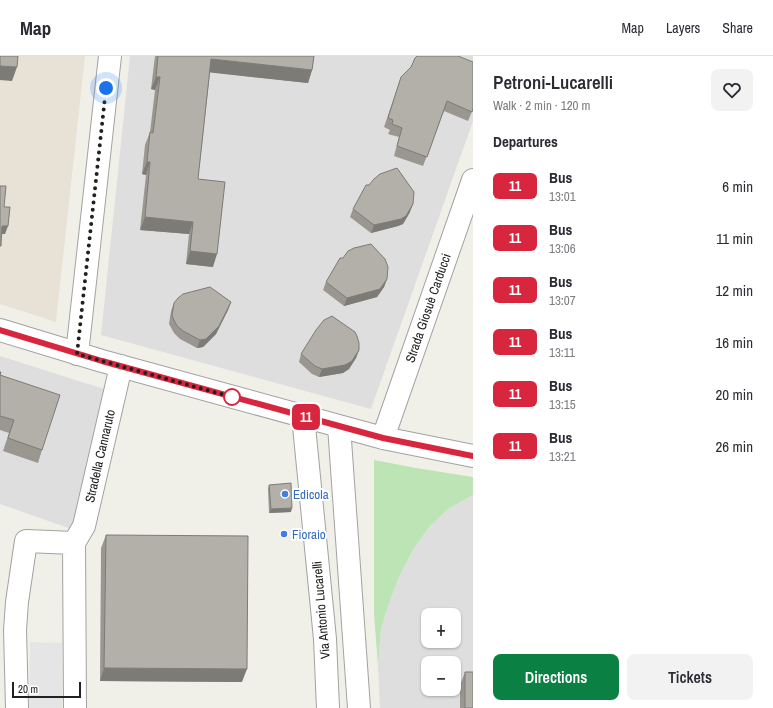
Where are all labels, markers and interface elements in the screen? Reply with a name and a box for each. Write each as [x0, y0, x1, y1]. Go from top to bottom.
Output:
text: Map [20, 15, 51, 41]
text: Map [622, 19, 644, 37]
text: Layers [666, 19, 700, 37]
text: Share [722, 19, 753, 37]
text: Petroni-Lucarelli [493, 69, 613, 95]
button: heart [711, 69, 753, 111]
your location [96, 78, 116, 98]
text: Walk · 2 min · 120 m [493, 97, 590, 114]
text: Departures [493, 131, 558, 152]
text: Bus [549, 167, 572, 188]
text: 6 min [722, 176, 753, 197]
text: 11 [509, 177, 521, 195]
text: 13:01 [549, 188, 576, 205]
text: Bus [549, 219, 572, 240]
text: 11 min [716, 228, 753, 249]
text: 11 [509, 229, 521, 247]
text: 13:06 [549, 240, 576, 257]
street label: Strada Giosuè Carducci [401, 251, 455, 365]
text: Bus [549, 271, 572, 292]
text: 12 min [715, 280, 753, 301]
text: 11 [509, 281, 521, 299]
text: 13:07 [549, 292, 576, 309]
text: Bus [549, 323, 572, 344]
text: 16 min [715, 332, 753, 353]
text: 11 [509, 333, 521, 351]
text: 13:11 [549, 344, 575, 361]
text: Bus [549, 375, 572, 396]
text: 20 min [715, 384, 753, 405]
text: 11 [509, 385, 521, 403]
unlabelled marker [223, 388, 241, 406]
text: 13:15 [549, 396, 576, 413]
line badge: 11 [288, 404, 324, 430]
street label: Stradella Cannaruto [81, 408, 119, 504]
text: 11 [300, 408, 312, 426]
text: Bus [549, 427, 572, 448]
text: 26 min [715, 436, 753, 457]
text: 11 [509, 437, 521, 455]
text: 13:21 [549, 448, 576, 465]
place label: Edicola [293, 486, 329, 503]
marker: Edicola [280, 489, 290, 499]
place label: Fioraio [292, 526, 326, 543]
marker: Fioraio [279, 529, 289, 539]
street label: Via Antonio Lucarelli [308, 560, 334, 660]
map controls [421, 608, 461, 696]
button: + [421, 608, 461, 648]
button: Directions [493, 654, 619, 700]
button: Tickets [627, 654, 753, 700]
button: − [421, 656, 461, 696]
scale bar [12, 680, 81, 699]
text: 20 m [18, 682, 38, 696]

